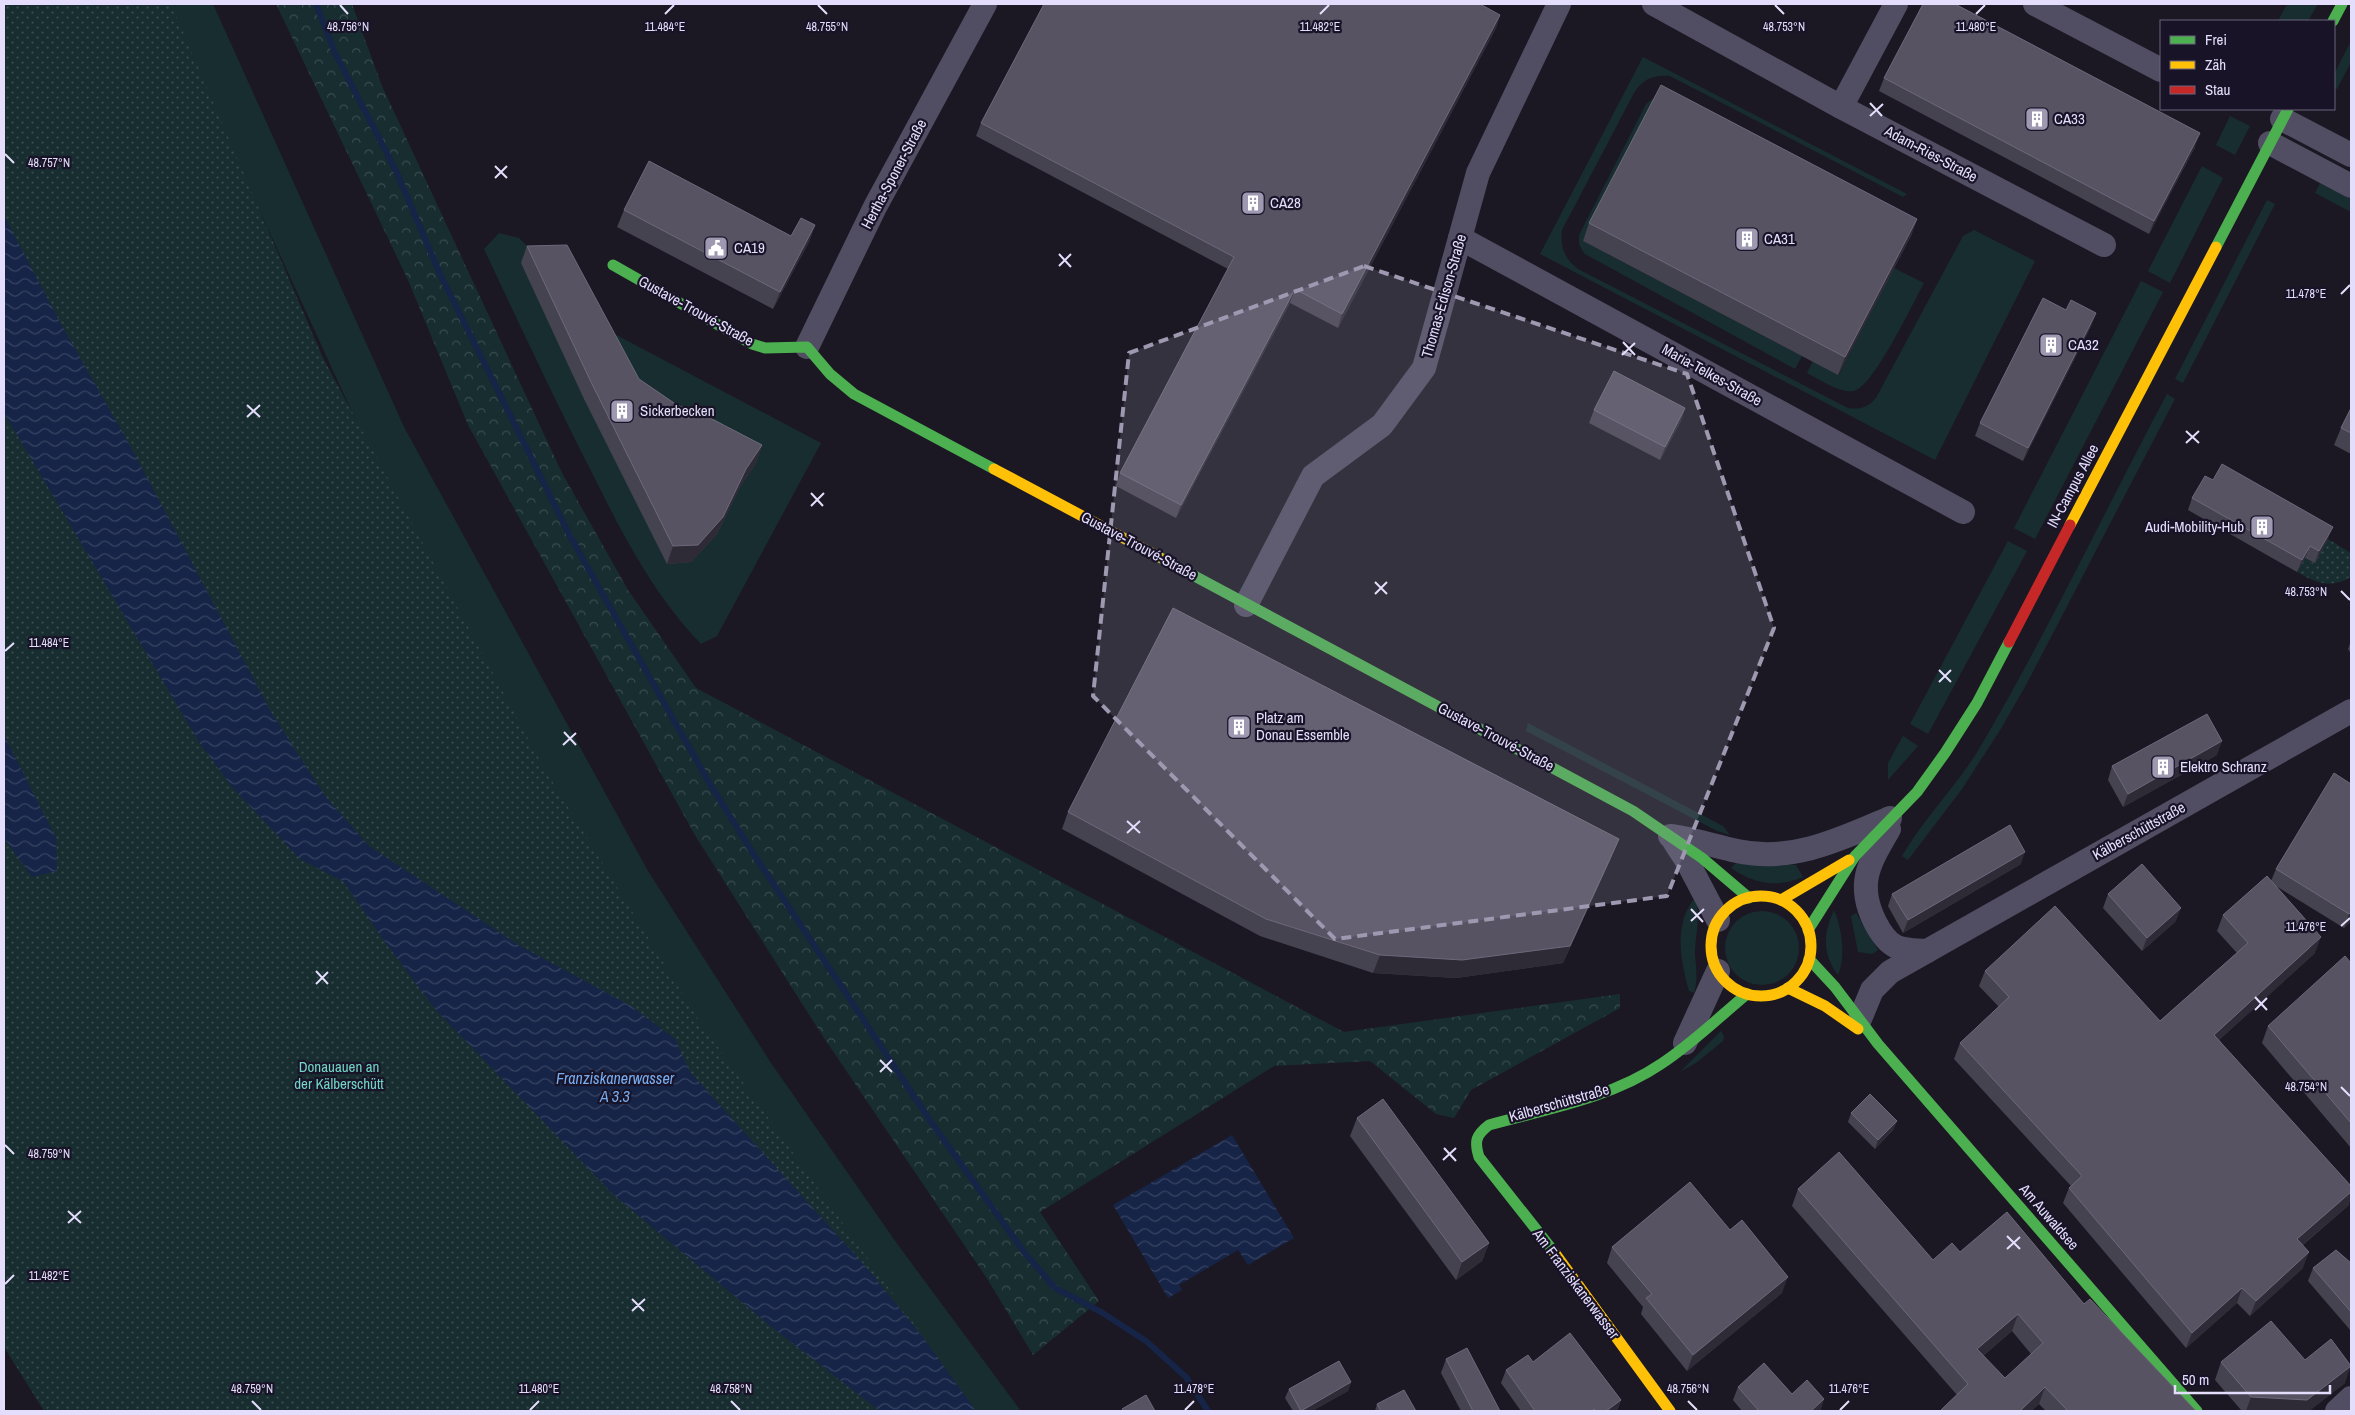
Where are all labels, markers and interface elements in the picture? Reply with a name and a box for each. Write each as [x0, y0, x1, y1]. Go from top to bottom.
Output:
text: 48.756°N [327, 19, 369, 35]
text: 11.484°E [645, 19, 685, 35]
text: 48.755°N [806, 19, 848, 35]
text: 11.482°E [1300, 19, 1340, 35]
text: 48.753°N [1763, 19, 1805, 35]
text: 11.480°E [1956, 19, 1996, 35]
legend [2160, 20, 2335, 110]
text: Frei [2205, 29, 2227, 50]
text: Zäh [2205, 54, 2226, 75]
text: Stau [2205, 79, 2230, 100]
building icon: CA33 [2024, 106, 2050, 132]
place label: CA33 [2054, 108, 2085, 129]
street label: Hertha-Sponer-Straße [856, 115, 931, 232]
street label: Adam-Ries-Straße [1880, 120, 1982, 187]
text: 48.757°N [28, 155, 70, 171]
building icon: CA28 [1240, 190, 1266, 216]
place label: CA28 [1270, 192, 1301, 213]
building icon: CA31 [1734, 226, 1760, 252]
place label: CA31 [1764, 228, 1795, 249]
street label: Thomas-Edison-Straße [1416, 231, 1471, 360]
public building icon: CA19 [703, 235, 729, 261]
place label: CA19 [734, 237, 765, 258]
street label: Gustave-Trouvé-Straße [635, 270, 758, 351]
text: 11.478°E [2286, 286, 2326, 302]
building icon: CA32 [2038, 332, 2064, 358]
place label: CA32 [2068, 334, 2099, 355]
street label: Maria-Telkes-Straße [1658, 338, 1766, 411]
building icon: Sickerbecken [609, 398, 635, 424]
place label: Sickerbecken [640, 400, 715, 421]
street label: IN-Campus Allee [2042, 440, 2104, 531]
street label: Gustave-Trouvé-Straße [1077, 506, 1201, 585]
building icon: Audi-Mobility-Hub [2249, 514, 2275, 540]
place label: Audi-Mobility-Hub [2144, 516, 2244, 537]
text: 48.753°N [2285, 584, 2327, 600]
text: 11.484°E [29, 635, 69, 651]
street label: Gustave-Trouvé-Straße [1434, 697, 1558, 776]
place label: Platz am Donau Essemble [1256, 707, 1350, 745]
building icon: Platz am Donau Essemble [1226, 714, 1252, 740]
building icon: Elektro Schranz [2150, 754, 2176, 780]
place label: Elektro Schranz [2180, 756, 2267, 777]
street label: Kälberschüttstraße [2089, 796, 2189, 865]
text: 11.476°E [2286, 919, 2326, 935]
park label: Donauauen an der Kälberschütt [294, 1056, 384, 1094]
water label: Franziskanerwasser A 3.3 [556, 1067, 675, 1107]
street label: Kälberschüttstraße [1506, 1078, 1612, 1127]
text: 48.754°N [2285, 1079, 2327, 1095]
text: 48.759°N [28, 1146, 70, 1162]
street label: Am Auwaldsee [2014, 1178, 2084, 1254]
street label: Am Franziskanerwasser [1528, 1224, 1625, 1343]
text: 11.482°E [29, 1268, 69, 1284]
scale bar [2175, 1362, 2330, 1394]
text: 50 m [2182, 1369, 2209, 1390]
text: 48.759°N [231, 1381, 273, 1397]
text: 11.480°E [519, 1381, 559, 1397]
text: 48.758°N [710, 1381, 752, 1397]
text: 11.478°E [1174, 1381, 1214, 1397]
text: 48.756°N [1667, 1381, 1709, 1397]
text: 11.476°E [1829, 1381, 1869, 1397]

